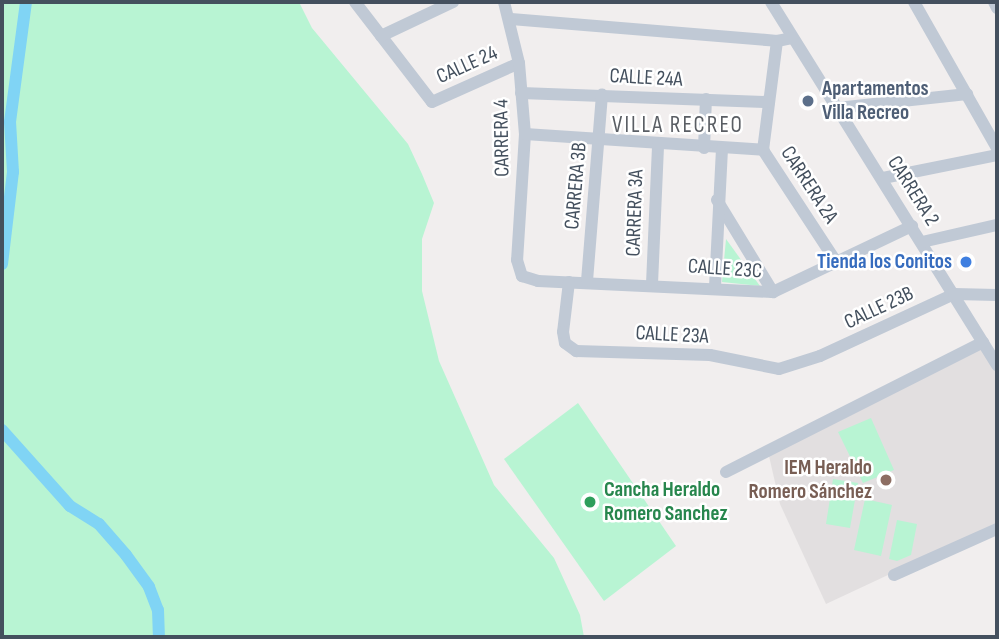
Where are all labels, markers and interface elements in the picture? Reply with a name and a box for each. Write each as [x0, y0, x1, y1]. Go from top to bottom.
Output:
street label: CALLE 24 [433, 40, 501, 90]
street label: CALLE 24A [609, 64, 683, 92]
place label: Apartamentos Villa Recreo [822, 76, 929, 126]
marker: Apartamentos Villa Recreo [800, 93, 816, 109]
street label: CARRERA 4 [489, 99, 515, 177]
district label: VILLA RECREO [614, 111, 742, 139]
street label: CARRERA 3B [560, 141, 592, 231]
street label: CARRERA 2A [775, 142, 843, 228]
street label: CARRERA 2 [882, 151, 944, 231]
street label: CARRERA 3A [621, 169, 649, 257]
place label: Tienda los Conitos [817, 249, 952, 275]
street label: CALLE 23C [687, 254, 763, 284]
marker: Tienda los Conitos [958, 254, 974, 270]
street label: CALLE 23B [840, 281, 918, 335]
street label: CALLE 23A [635, 321, 709, 349]
place label: IEM Heraldo Romero Sánchez [749, 455, 872, 505]
marker: IEM Heraldo Romero Sánchez [878, 472, 894, 488]
place label: Cancha Heraldo Romero Sanchez [604, 477, 727, 527]
marker: Cancha Heraldo Romero Sanchez [582, 494, 598, 510]

